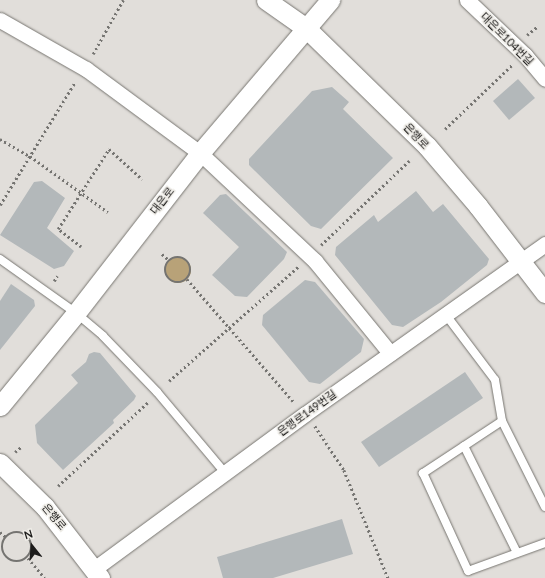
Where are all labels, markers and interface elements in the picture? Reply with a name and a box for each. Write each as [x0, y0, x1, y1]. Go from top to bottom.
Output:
street label: 대은로104번길 [478, 10, 536, 68]
street label: 은행로 [401, 120, 431, 152]
street label: 대은로 [147, 185, 177, 217]
street label: 은행로149번길 [275, 387, 339, 439]
street label: 은행로 [39, 501, 69, 533]
north arrow [12, 526, 52, 566]
text: N [22, 527, 34, 542]

